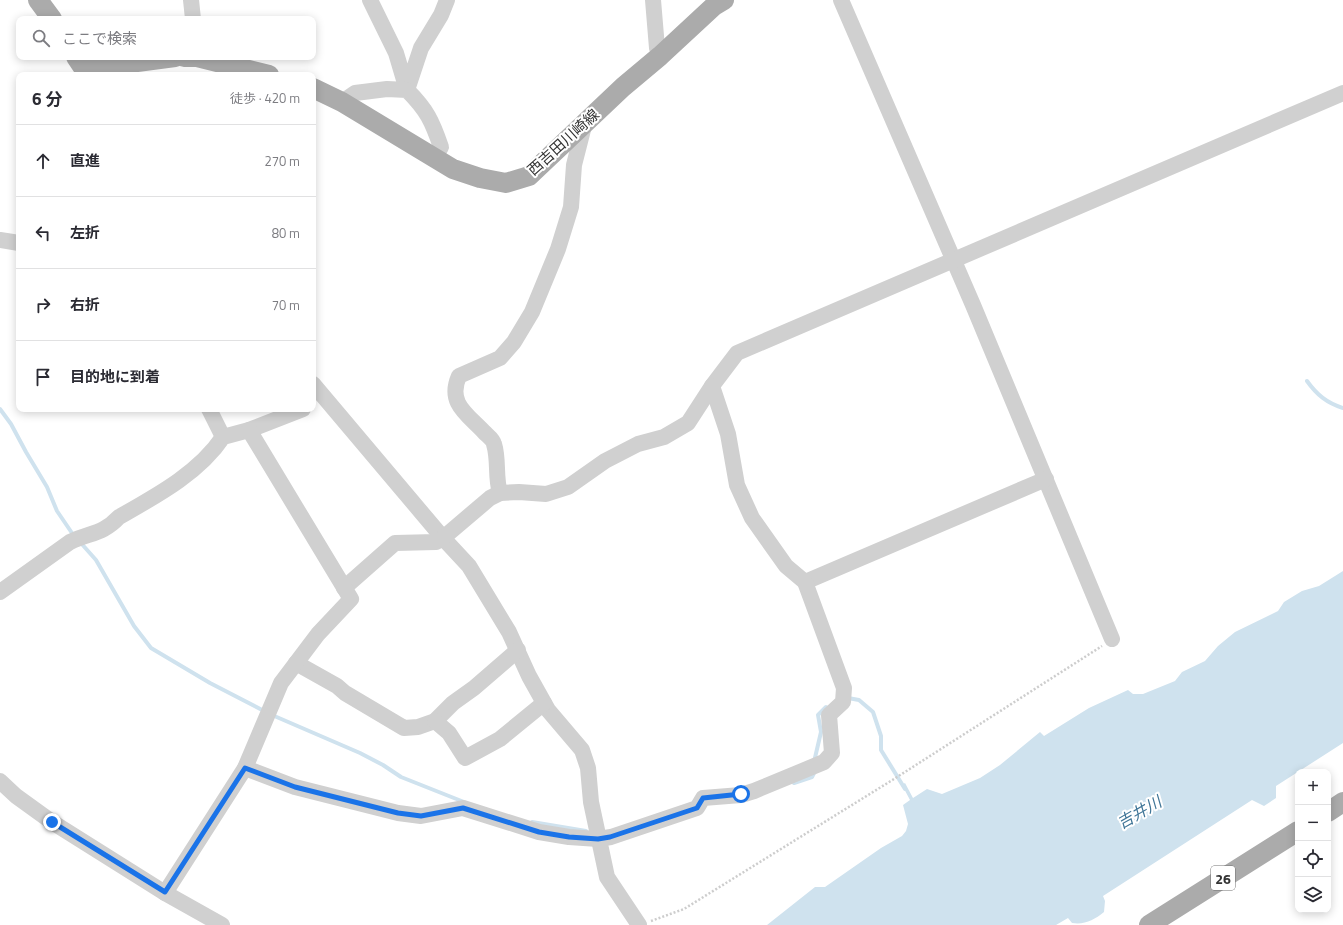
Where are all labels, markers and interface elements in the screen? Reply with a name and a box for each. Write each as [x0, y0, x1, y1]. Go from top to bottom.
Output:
search box [16, 16, 316, 60]
icon: search [30, 27, 52, 49]
text: ここで検索 [62, 27, 137, 50]
text: 6 分 [32, 86, 62, 112]
text: 徒歩 · 420 m [230, 88, 300, 108]
street label: 西吉田川崎線 [522, 103, 604, 181]
text: 直進 [70, 149, 100, 172]
icon: ahead [32, 150, 54, 172]
text: 270 m [264, 151, 300, 171]
text: 左折 [70, 221, 100, 244]
icon: left [32, 222, 54, 244]
text: 80 m [272, 223, 300, 243]
text: 右折 [70, 293, 100, 316]
icon: right [32, 294, 54, 316]
text: 70 m [272, 295, 300, 315]
text: 目的地に到着 [70, 365, 160, 388]
icon: arrive [32, 366, 54, 388]
map controls [1295, 769, 1331, 913]
button: + [1295, 769, 1331, 805]
route start [732, 785, 750, 803]
water label: 吉井川 [1112, 789, 1168, 834]
button: − [1295, 805, 1331, 841]
route end [43, 813, 61, 831]
button: locate [1295, 841, 1331, 877]
road number: 26 [1211, 866, 1235, 890]
button: layers [1295, 877, 1331, 913]

